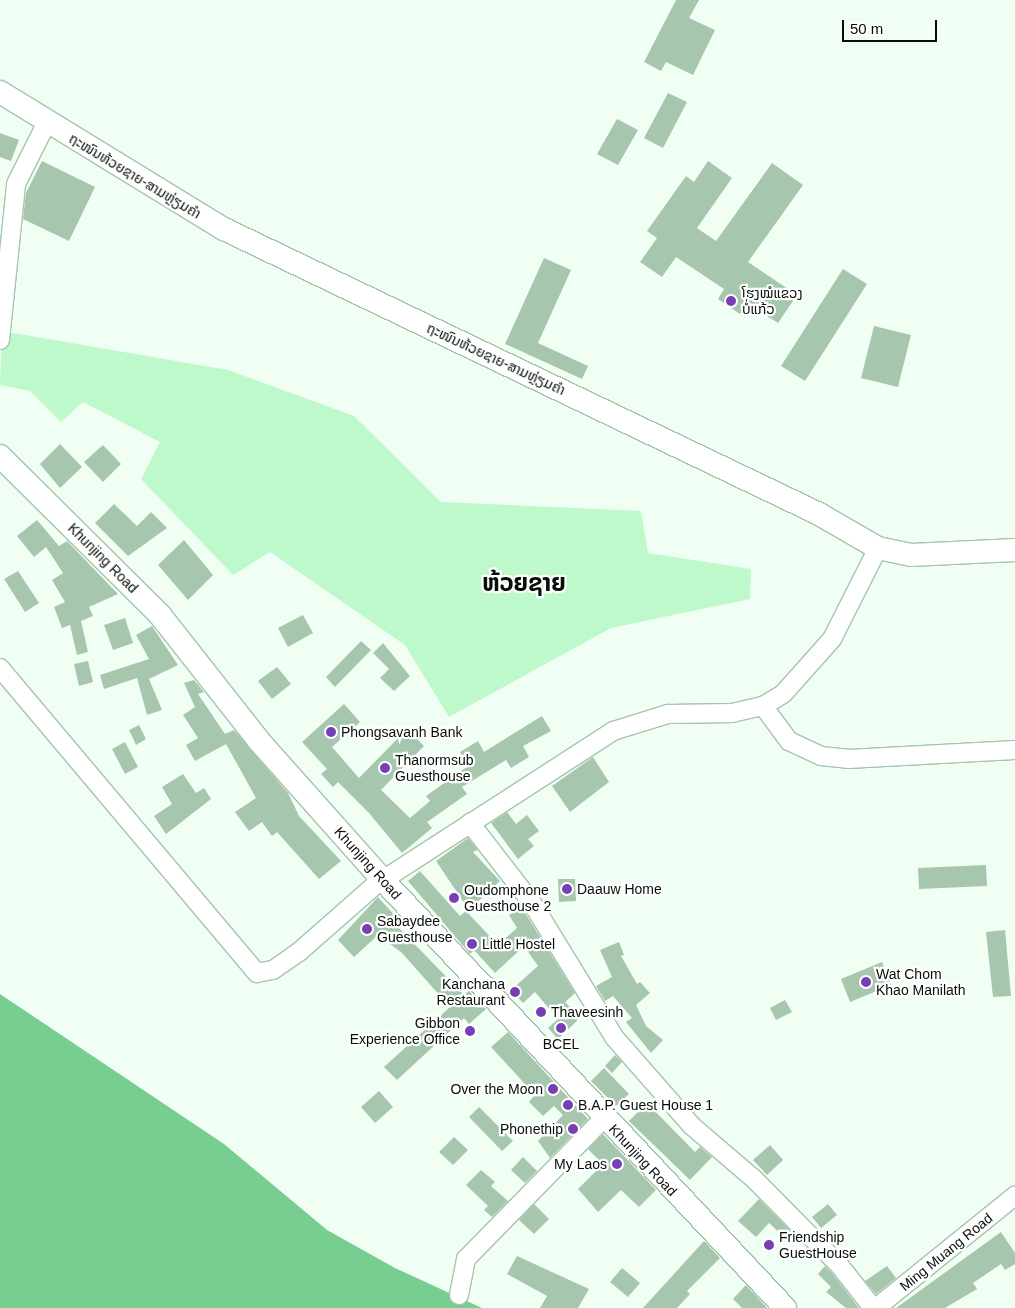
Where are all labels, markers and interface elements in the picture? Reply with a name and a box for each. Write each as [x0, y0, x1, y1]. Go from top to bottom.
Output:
scale bar [845, 10, 940, 42]
text: 50 m [850, 20, 883, 37]
street label: ຖະໜົນຫ້ວຍຊາຍ-ສາມຫຼ່ຽມຄຳ [66, 130, 204, 222]
place label: ໂຮງໝໍແຂວງ ບໍ່ແກ້ວ [742, 285, 803, 318]
marker: ໂຮງໝໍແຂວງ ບໍ່ແກ້ວ [724, 294, 738, 308]
street label: ຖະໜົນຫ້ວຍຊາຍ-ສາມຫຼ່ຽມຄຳ [424, 319, 568, 399]
street label: Khunjing Road [65, 520, 141, 596]
district label: ຫ້ວຍຊາຍ [482, 569, 566, 597]
place label: Phongsavanh Bank [341, 724, 462, 740]
marker: Phongsavanh Bank [325, 726, 337, 738]
place label: Thanormsub Guesthouse [395, 752, 474, 784]
marker: Thanormsub Guesthouse [379, 762, 391, 774]
street label: Khunjing Road [331, 823, 405, 903]
place label: Daauw Home [577, 881, 662, 897]
place label: Oudomphone Guesthouse 2 [464, 882, 551, 914]
marker: Daauw Home [561, 883, 573, 895]
marker: Oudomphone Guesthouse 2 [448, 892, 460, 904]
place label: Sabaydee Guesthouse [377, 913, 452, 946]
marker: Sabaydee Guesthouse [361, 923, 373, 935]
place label: Little Hostel [482, 936, 555, 952]
marker: Little Hostel [466, 938, 478, 950]
place label: Wat Chom Khao Manilath [876, 966, 966, 999]
place label: Kanchana Restaurant [437, 976, 505, 1009]
marker: Wat Chom Khao Manilath [860, 976, 872, 988]
marker: Kanchana Restaurant [509, 986, 521, 998]
place label: Thaveesinh [551, 1004, 623, 1020]
marker: Thaveesinh [535, 1006, 547, 1018]
place label: Gibbon Experience Office [350, 1015, 460, 1048]
marker: BCEL [555, 1022, 567, 1034]
marker: Gibbon Experience Office [464, 1025, 476, 1037]
place label: BCEL [543, 1036, 579, 1052]
place label: Over the Moon [450, 1081, 543, 1097]
marker: Over the Moon [547, 1083, 559, 1095]
place label: B.A.P. Guest House 1 [578, 1097, 713, 1113]
marker: B.A.P. Guest House 1 [562, 1099, 574, 1111]
place label: Phonethip [500, 1121, 563, 1137]
street label: Khunjing Road [606, 1121, 680, 1199]
marker: Phonethip [567, 1123, 579, 1135]
place label: My Laos [554, 1156, 607, 1172]
marker: My Laos [611, 1158, 623, 1170]
street label: Ming Muang Road [896, 1209, 996, 1295]
place label: Friendship GuestHouse [779, 1229, 857, 1262]
marker: Friendship GuestHouse [763, 1239, 775, 1251]

